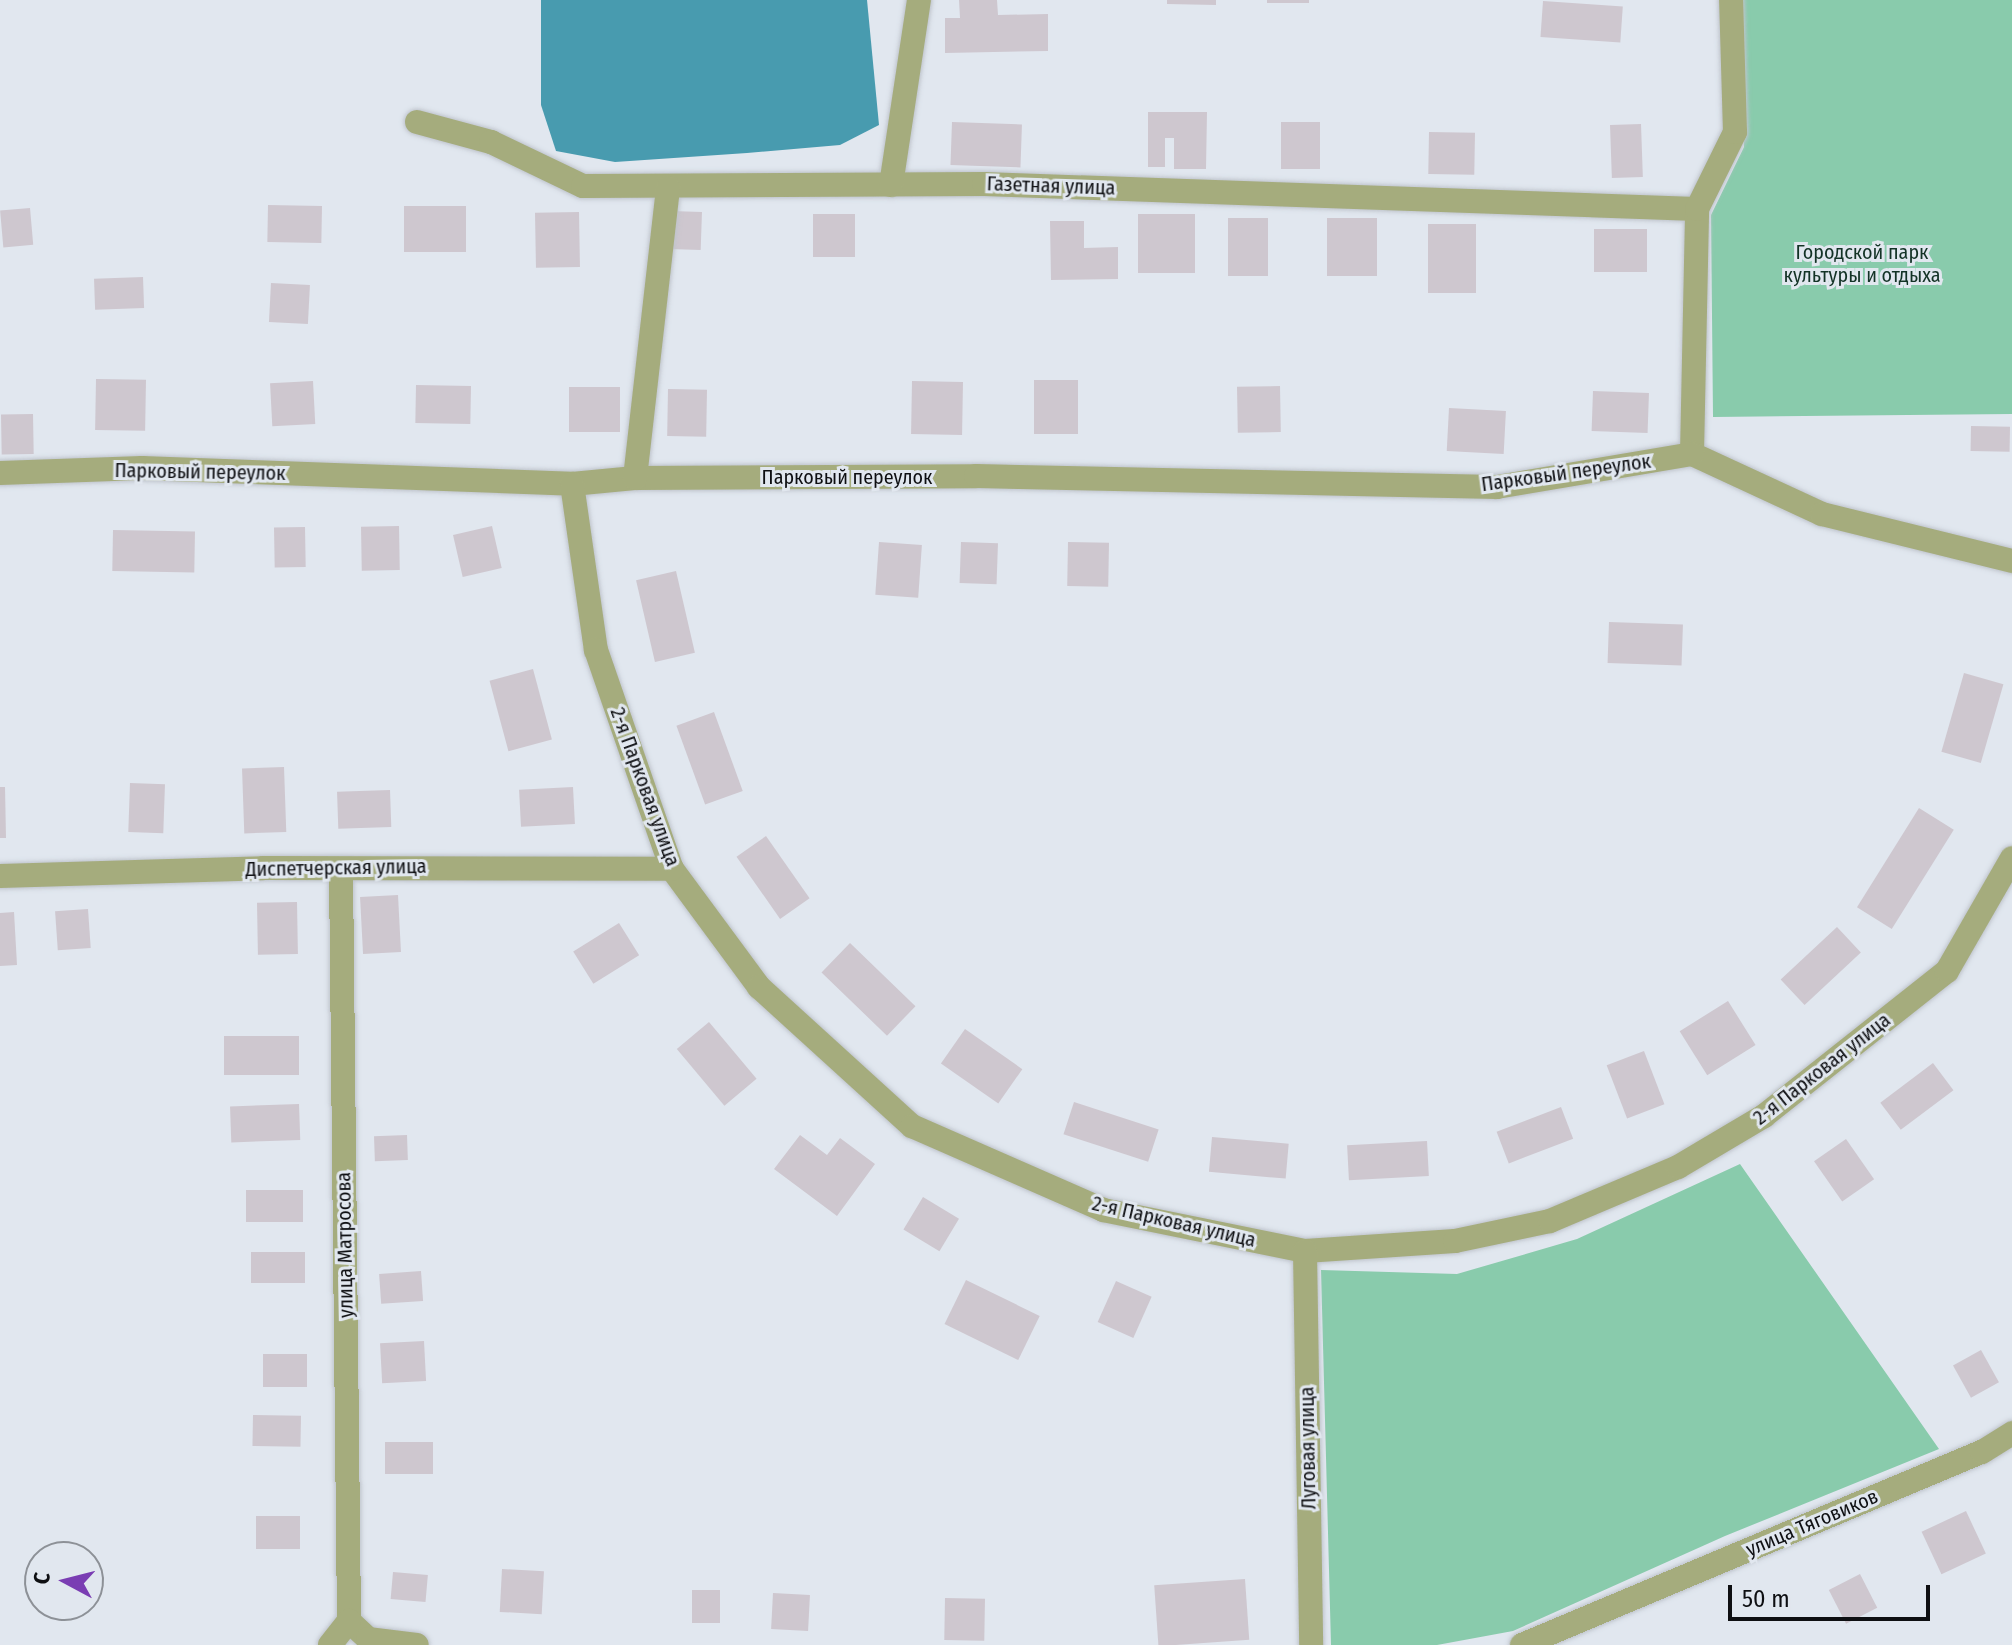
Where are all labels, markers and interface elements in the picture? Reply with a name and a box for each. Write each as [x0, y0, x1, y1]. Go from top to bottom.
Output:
street label: Газетная улица [986, 172, 1116, 200]
park label: Городской парк культуры и отдыха [1784, 241, 1940, 288]
street label: Парковый переулок [1480, 449, 1652, 497]
street label: Парковый переулок [114, 459, 286, 485]
street label: Парковый переулок [762, 465, 932, 489]
street label: 2-я Парковая улица [605, 704, 685, 870]
street label: Диспетчерская улица [245, 854, 427, 882]
street label: 2-я Парковая улица [1749, 1008, 1895, 1130]
street label: улица Матросова [332, 1172, 358, 1318]
street label: 2-я Парковая улица [1090, 1192, 1258, 1252]
street label: Луговая улица [1295, 1386, 1321, 1510]
street label: улица Тяговиков [1742, 1484, 1882, 1562]
north arrow [24, 1541, 104, 1621]
scale bar [1732, 1569, 1934, 1619]
text: С [28, 1571, 56, 1586]
text: 50 m [1742, 1585, 1790, 1613]

